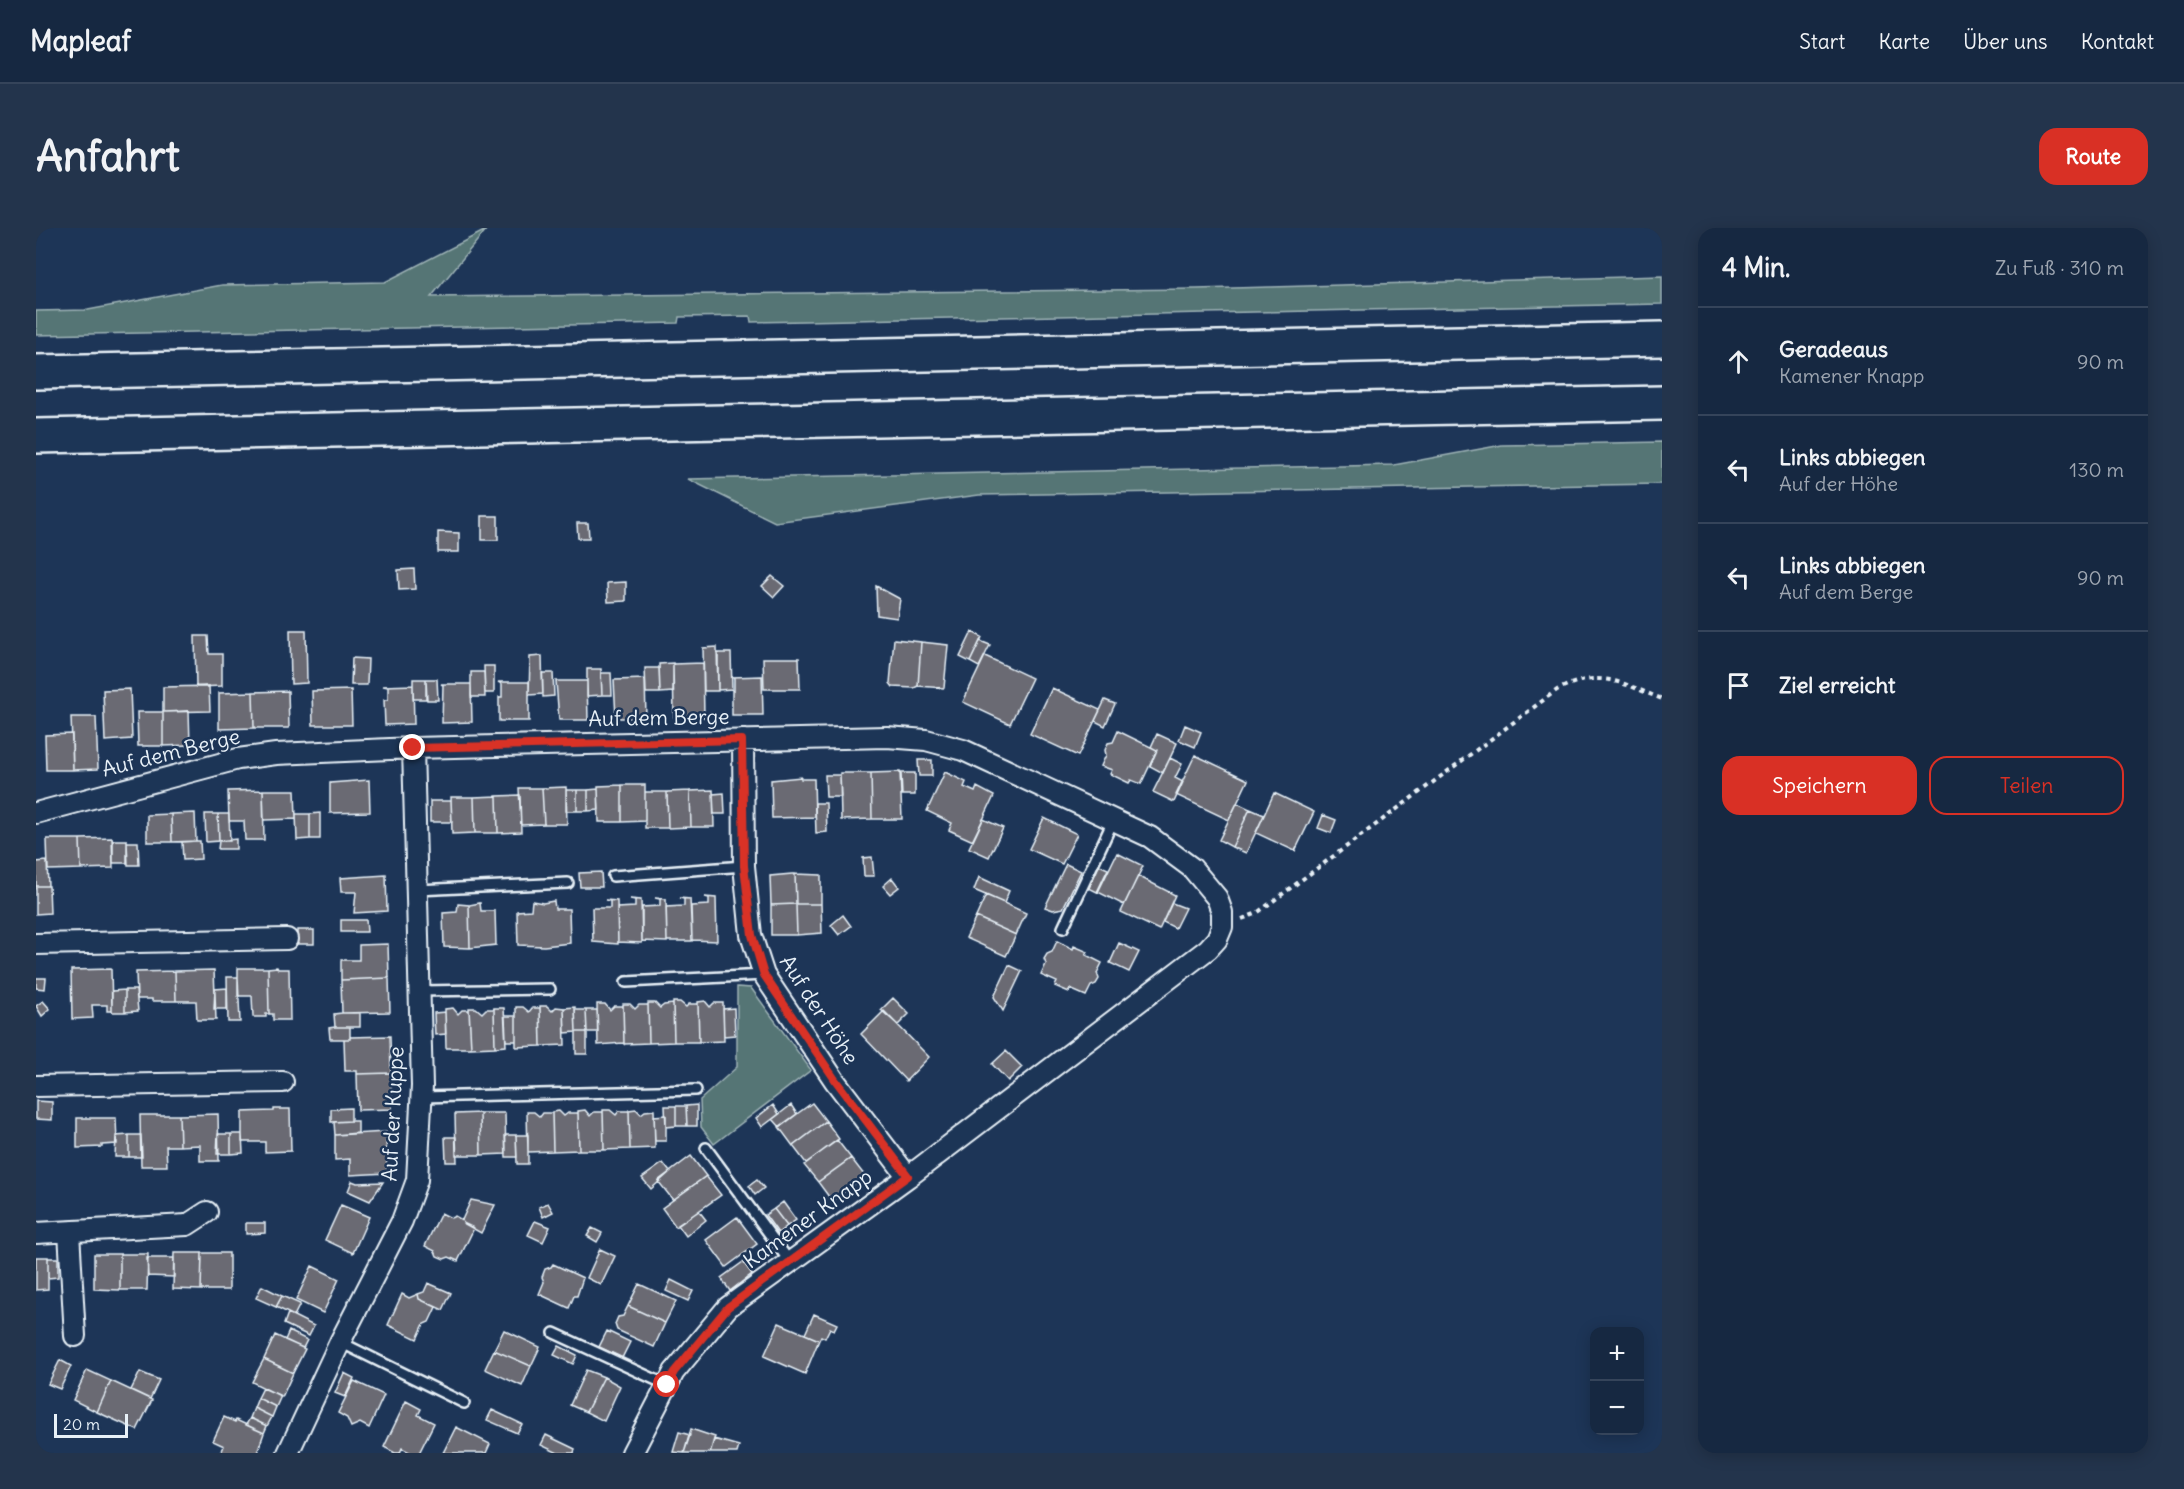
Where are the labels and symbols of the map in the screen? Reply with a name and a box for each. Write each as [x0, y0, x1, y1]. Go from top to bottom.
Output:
street label: Auf dem Berge [588, 703, 730, 732]
street label: Auf dem Berge [99, 722, 243, 783]
route end [399, 734, 425, 760]
street label: Auf der Höhe [774, 950, 865, 1070]
street label: Auf der Kuppe [375, 1046, 410, 1182]
street label: Kamener Knapp [738, 1163, 877, 1274]
route start [653, 1371, 679, 1397]
scale bar [54, 1411, 128, 1438]

